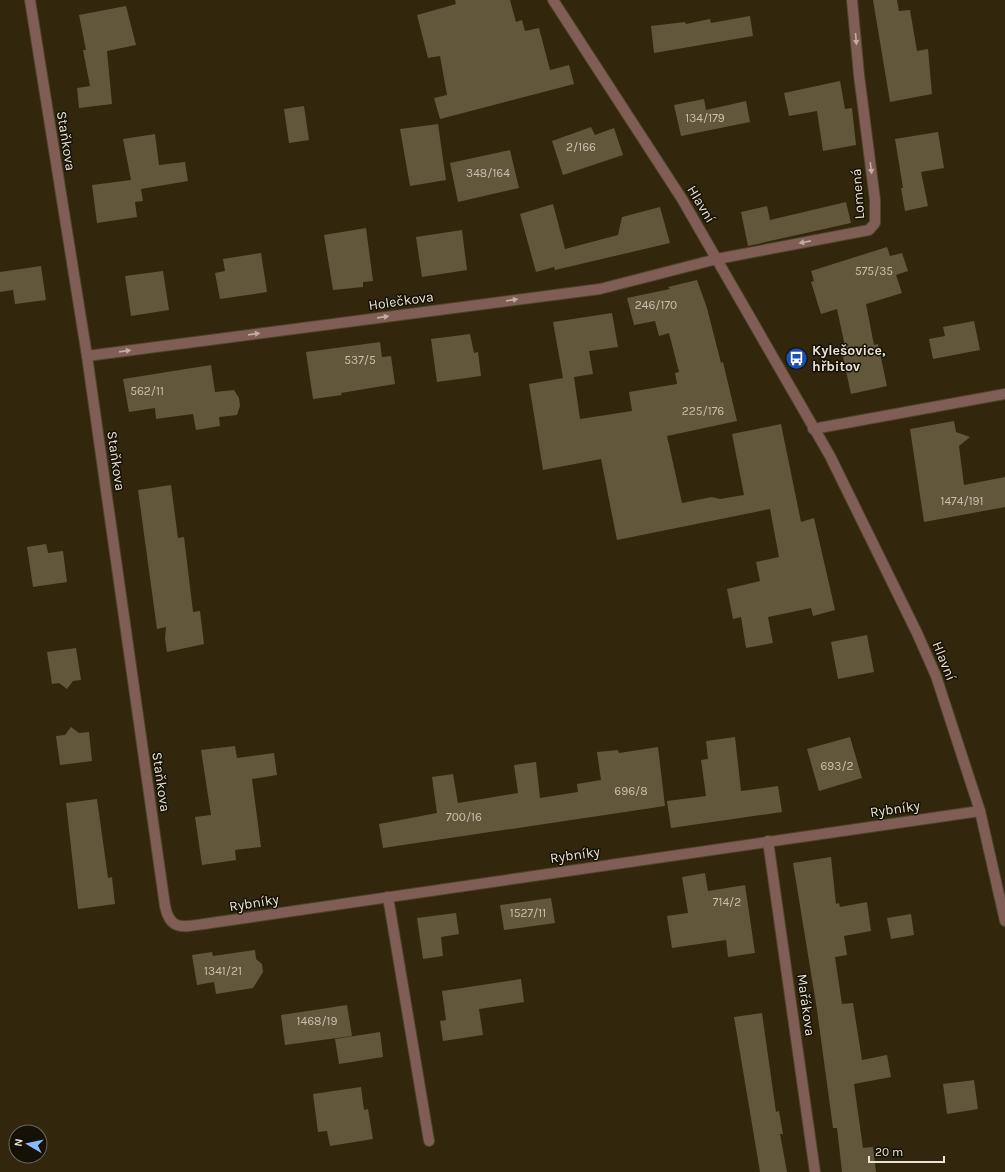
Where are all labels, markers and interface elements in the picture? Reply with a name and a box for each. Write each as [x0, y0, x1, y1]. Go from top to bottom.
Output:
one-way arrow [852, 33, 859, 45]
street label: Staňkova [53, 110, 79, 172]
house number: 134/179 [685, 111, 725, 125]
house number: 2/166 [566, 140, 596, 154]
one-way arrow [868, 162, 874, 174]
house number: 348/164 [466, 166, 510, 180]
street label: Lomená [848, 168, 868, 220]
street label: Hlavní [683, 182, 719, 226]
one-way arrow [799, 239, 811, 245]
house number: 575/35 [855, 264, 893, 278]
street label: Holečkova [367, 288, 435, 314]
one-way arrow [506, 297, 518, 303]
house number: 246/170 [635, 298, 677, 312]
one-way arrow [377, 314, 389, 320]
one-way arrow [248, 331, 260, 337]
place label: Kylešovice, hřbitov [812, 342, 886, 375]
bus stop icon: Kylešovice, hřbitov [783, 345, 809, 371]
one-way arrow [119, 348, 131, 354]
house number: 537/5 [344, 353, 376, 367]
house number: 562/11 [130, 384, 164, 398]
house number: 225/176 [682, 404, 724, 418]
street label: Staňkova [103, 430, 129, 492]
house number: 1474/191 [940, 494, 984, 508]
street label: Hlavní [929, 639, 960, 684]
street label: Staňkova [148, 751, 174, 813]
house number: 693/2 [820, 759, 854, 773]
house number: 696/8 [614, 784, 648, 798]
street label: Rybníky [869, 797, 922, 821]
house number: 700/16 [446, 810, 482, 824]
street label: Rybníky [549, 843, 602, 867]
street label: Rybníky [228, 891, 281, 915]
house number: 714/2 [713, 895, 741, 909]
house number: 1527/11 [510, 906, 546, 920]
house number: 1341/21 [204, 964, 242, 978]
street label: Mařákova [793, 973, 819, 1037]
house number: 1468/19 [296, 1014, 338, 1028]
north arrow [8, 1124, 48, 1164]
text: N [12, 1138, 26, 1147]
scale bar [869, 1138, 944, 1164]
text: 20 m [875, 1145, 903, 1159]

